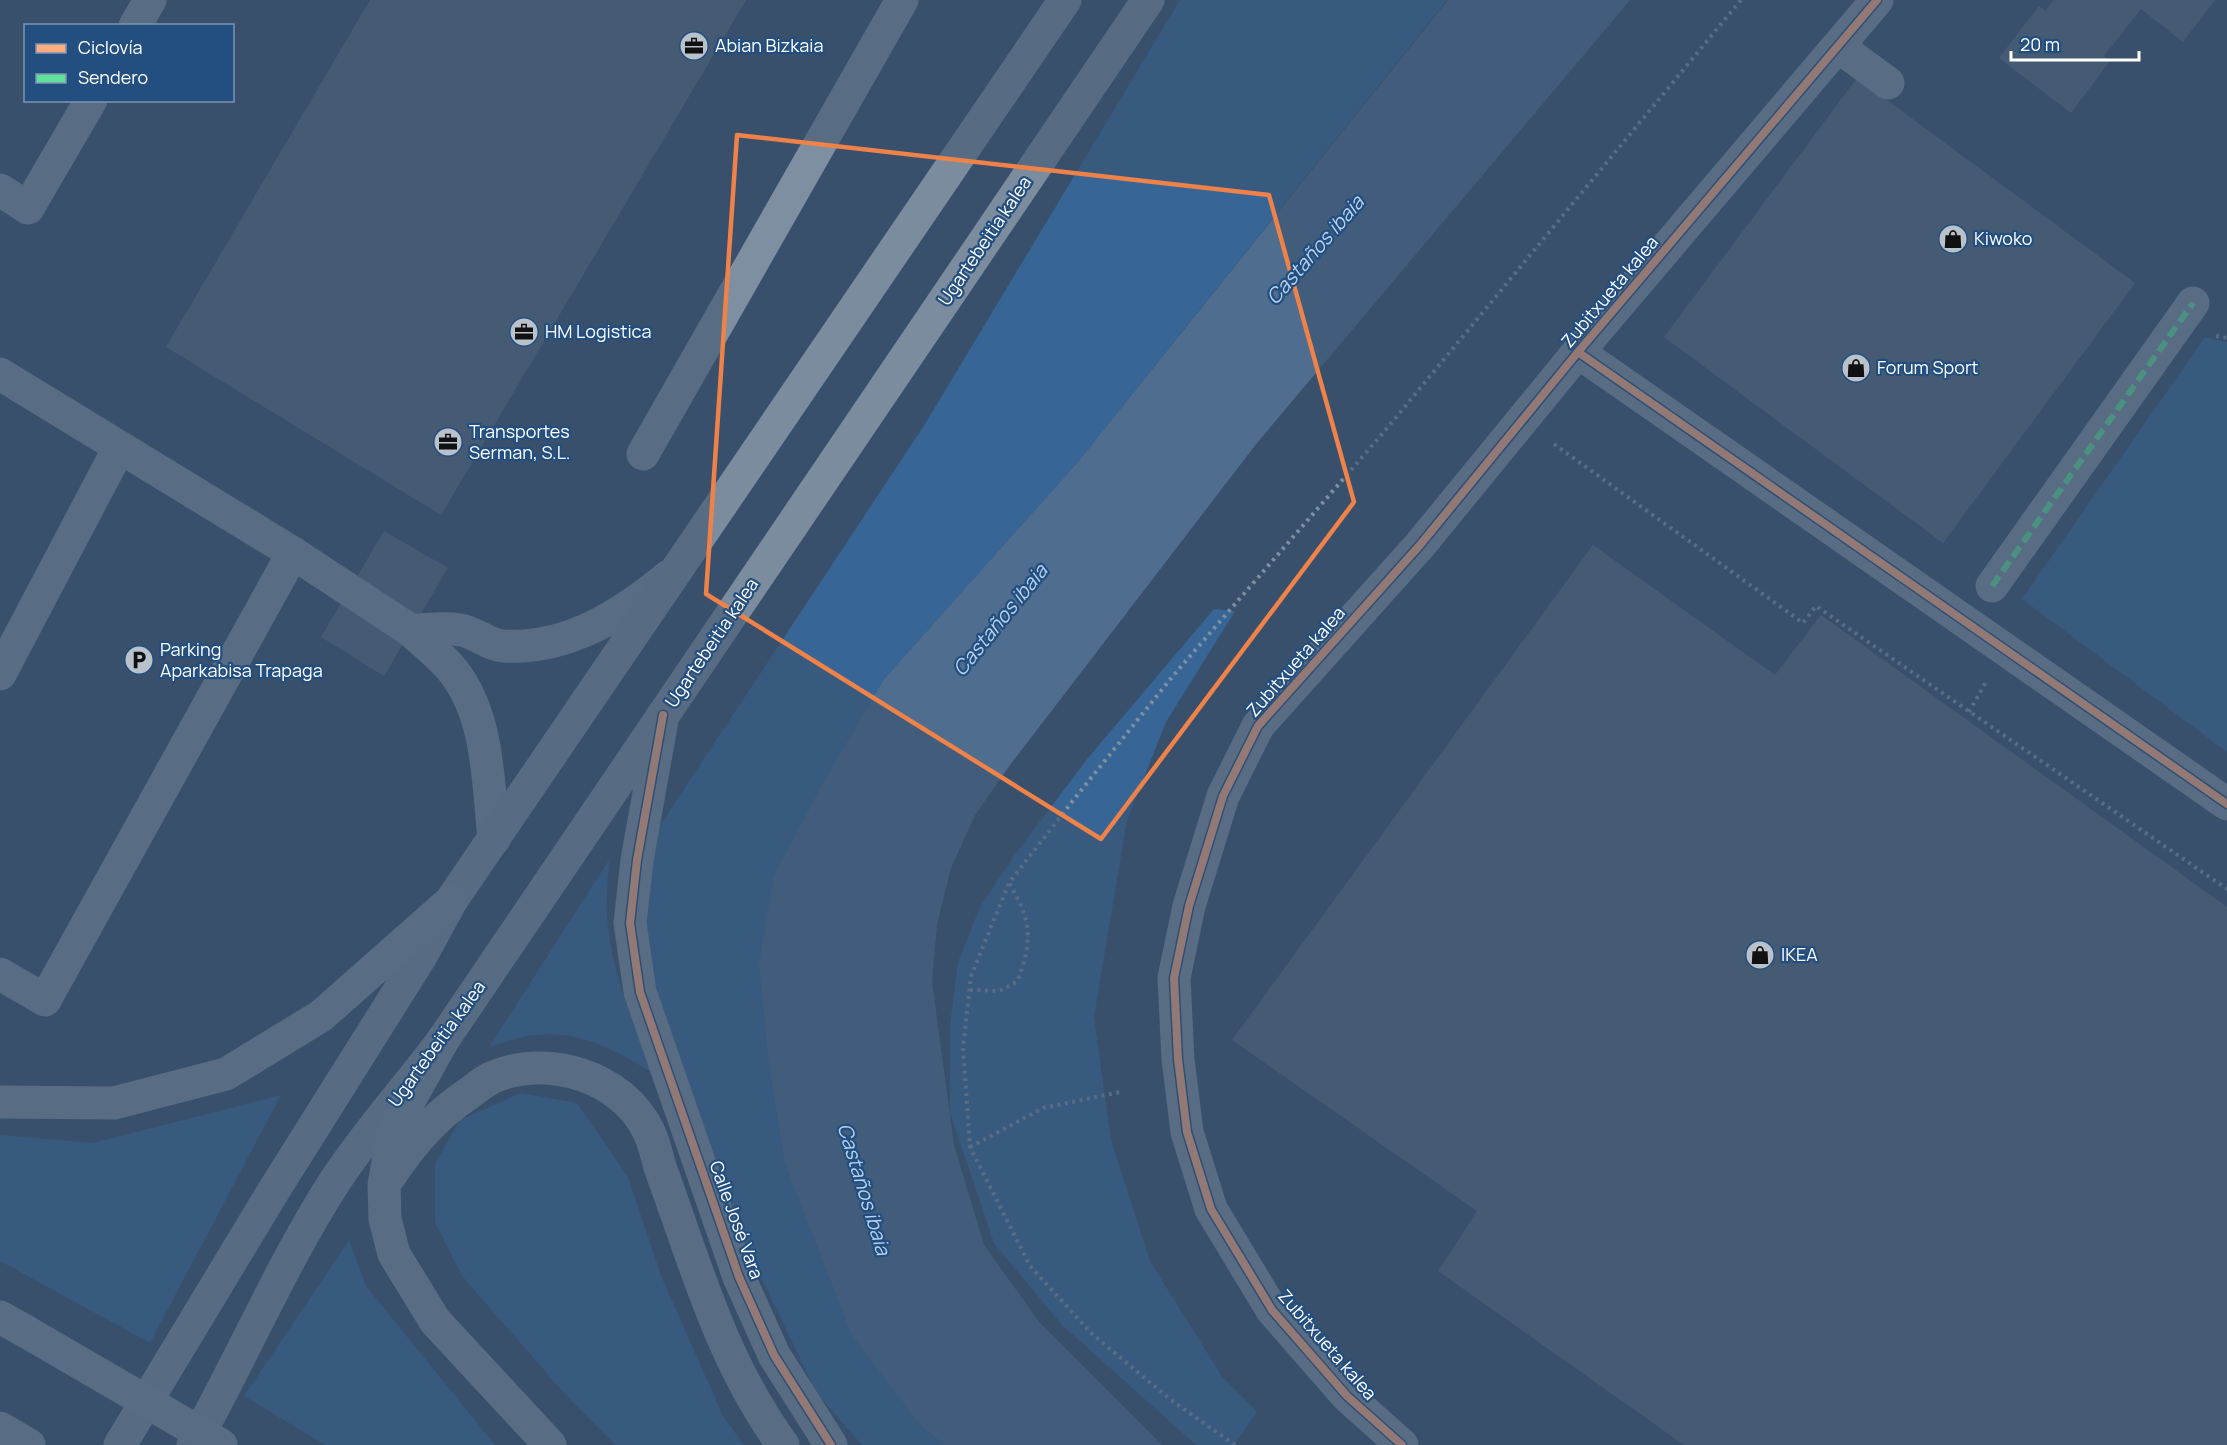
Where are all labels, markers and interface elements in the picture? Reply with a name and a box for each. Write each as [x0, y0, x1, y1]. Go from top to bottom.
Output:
legend [24, 24, 234, 102]
scale bar [2011, 24, 2138, 62]
office icon: Abian Bizkaia [678, 30, 710, 62]
text: 20 m [2020, 32, 2060, 56]
place label: Abian Bizkaia [715, 33, 823, 57]
text: Ciclovía [78, 35, 143, 59]
text: Sendero [78, 65, 148, 89]
street label: Ugartebeitia kalea [932, 171, 1036, 310]
water label: Castaños ibaia [1260, 189, 1370, 310]
shop icon: Kiwoko [1937, 223, 1969, 255]
place label: Kiwoko [1974, 226, 2032, 250]
street label: Zubitxueta kalea [1555, 230, 1663, 352]
office icon: HM Logistica [508, 316, 540, 348]
place label: HM Logistica [545, 319, 652, 343]
shop icon: Forum Sport [1840, 352, 1872, 384]
place label: Forum Sport [1877, 355, 1979, 379]
place label: Transportes Serman, S.L. [469, 419, 570, 464]
office icon: Transportes Serman, S.L. [432, 426, 464, 458]
water label: Castaños ibaia [946, 557, 1054, 681]
street label: Ugartebeitia kalea [659, 573, 763, 712]
street label: Zubitxueta kalea [1241, 601, 1350, 722]
place label: Parking Aparkabisa Trapaga [160, 637, 323, 682]
parking icon: Parking Aparkabisa Trapaga [123, 644, 155, 676]
shop icon: IKEA [1744, 939, 1776, 971]
place label: IKEA [1781, 942, 1818, 966]
street label: Ugartebeitia kalea [382, 975, 490, 1112]
water label: Castaños ibaia [832, 1120, 898, 1259]
street label: Calle José Vara [704, 1157, 769, 1282]
street label: Zubitxueta kalea [1273, 1284, 1382, 1405]

